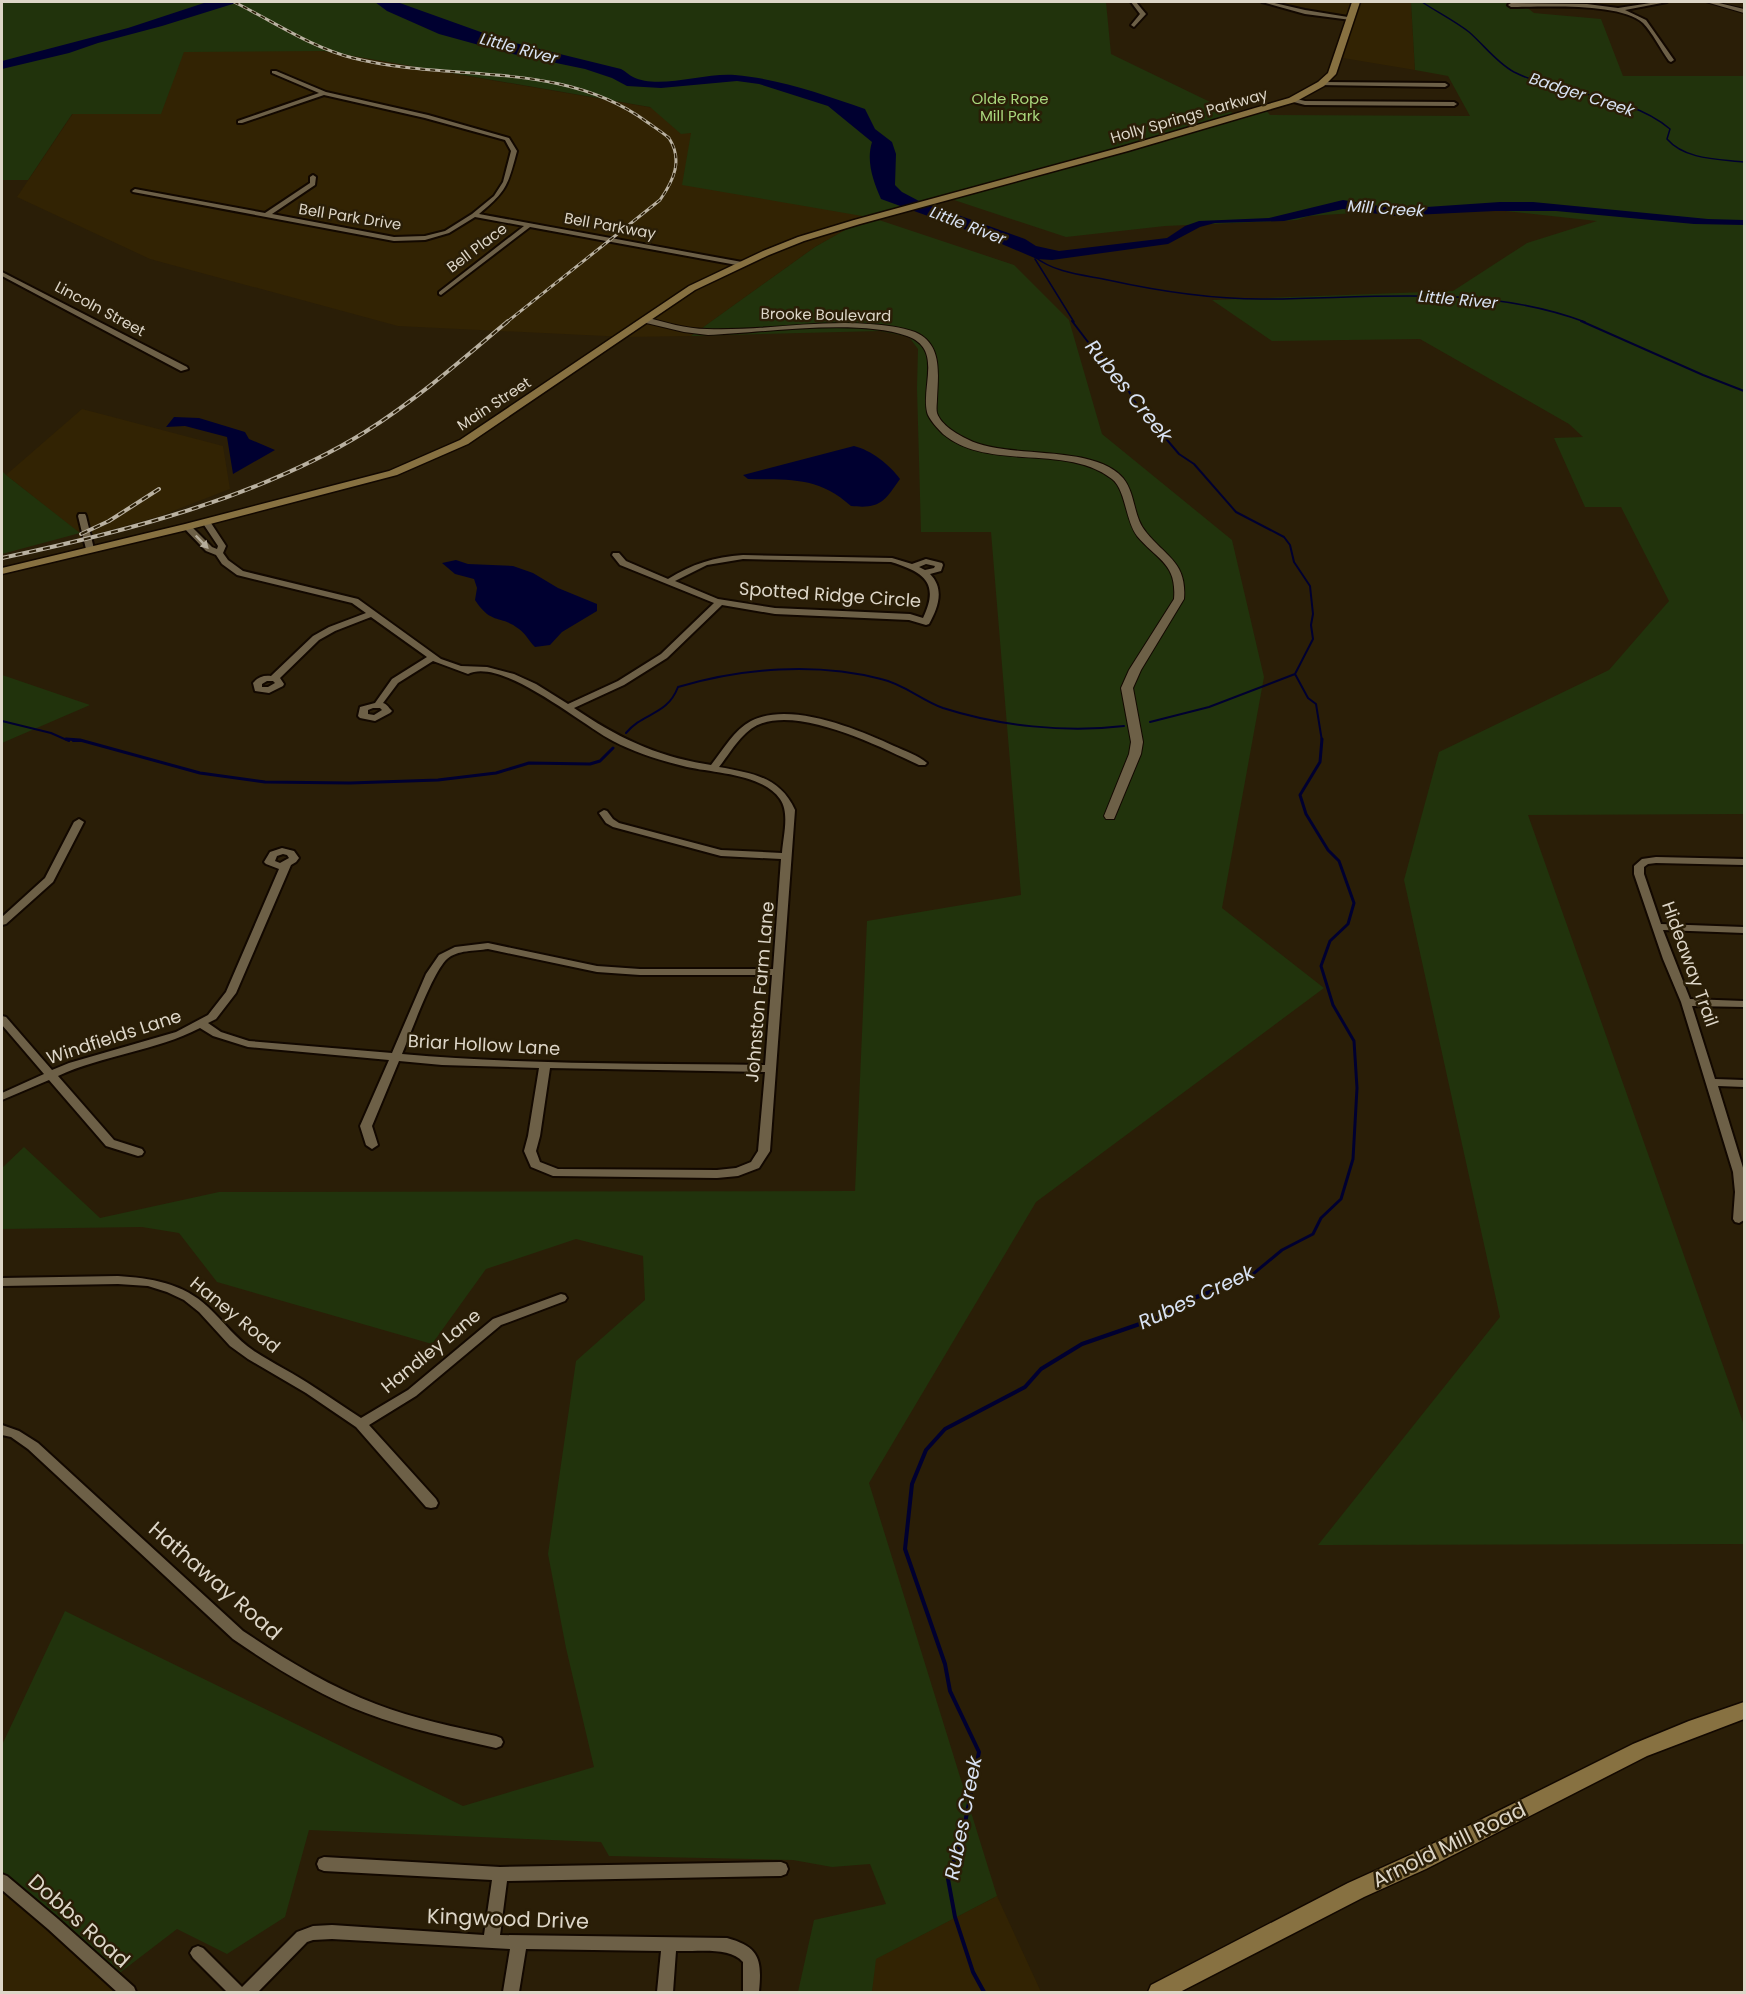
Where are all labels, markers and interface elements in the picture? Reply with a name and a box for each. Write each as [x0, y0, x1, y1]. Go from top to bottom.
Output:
water label: Little River [477, 27, 561, 70]
water label: Badger Creek [1526, 67, 1638, 123]
street label: Holly Springs Parkway [1108, 83, 1270, 148]
park label: Olde Rope Mill Park [971, 88, 1049, 126]
water label: Mill Creek [1347, 194, 1426, 223]
street label: Bell Park Drive [297, 198, 403, 235]
water label: Little River [927, 200, 1010, 251]
street label: Bell Parkway [563, 207, 658, 244]
street label: Bell Place [442, 218, 511, 277]
street label: Lincoln Street [51, 276, 149, 341]
water label: Little River [1417, 285, 1500, 315]
street label: Brooke Boulevard [760, 303, 892, 326]
water label: Rubes Creek [1079, 334, 1180, 450]
street label: Main Street [453, 372, 535, 435]
one-way arrow [194, 534, 208, 548]
street label: Spotted Ridge Circle [738, 576, 922, 613]
street label: Hideaway Trail [1656, 898, 1725, 1030]
street label: Johnston Farm Lane [739, 900, 780, 1084]
street label: Windfields Lane [43, 1003, 185, 1070]
street label: Briar Hollow Lane [407, 1028, 561, 1061]
water label: Rubes Creek [1133, 1257, 1260, 1336]
street label: Haney Road [185, 1271, 286, 1359]
street label: Handley Lane [376, 1303, 486, 1399]
street label: Hathaway Road [143, 1515, 288, 1647]
water label: Rubes Creek [937, 1752, 989, 1882]
street label: Arnold Mill Road [1367, 1795, 1530, 1894]
street label: Dobbs Road [22, 1867, 137, 1974]
street label: Kingwood Drive [427, 1901, 589, 1936]

